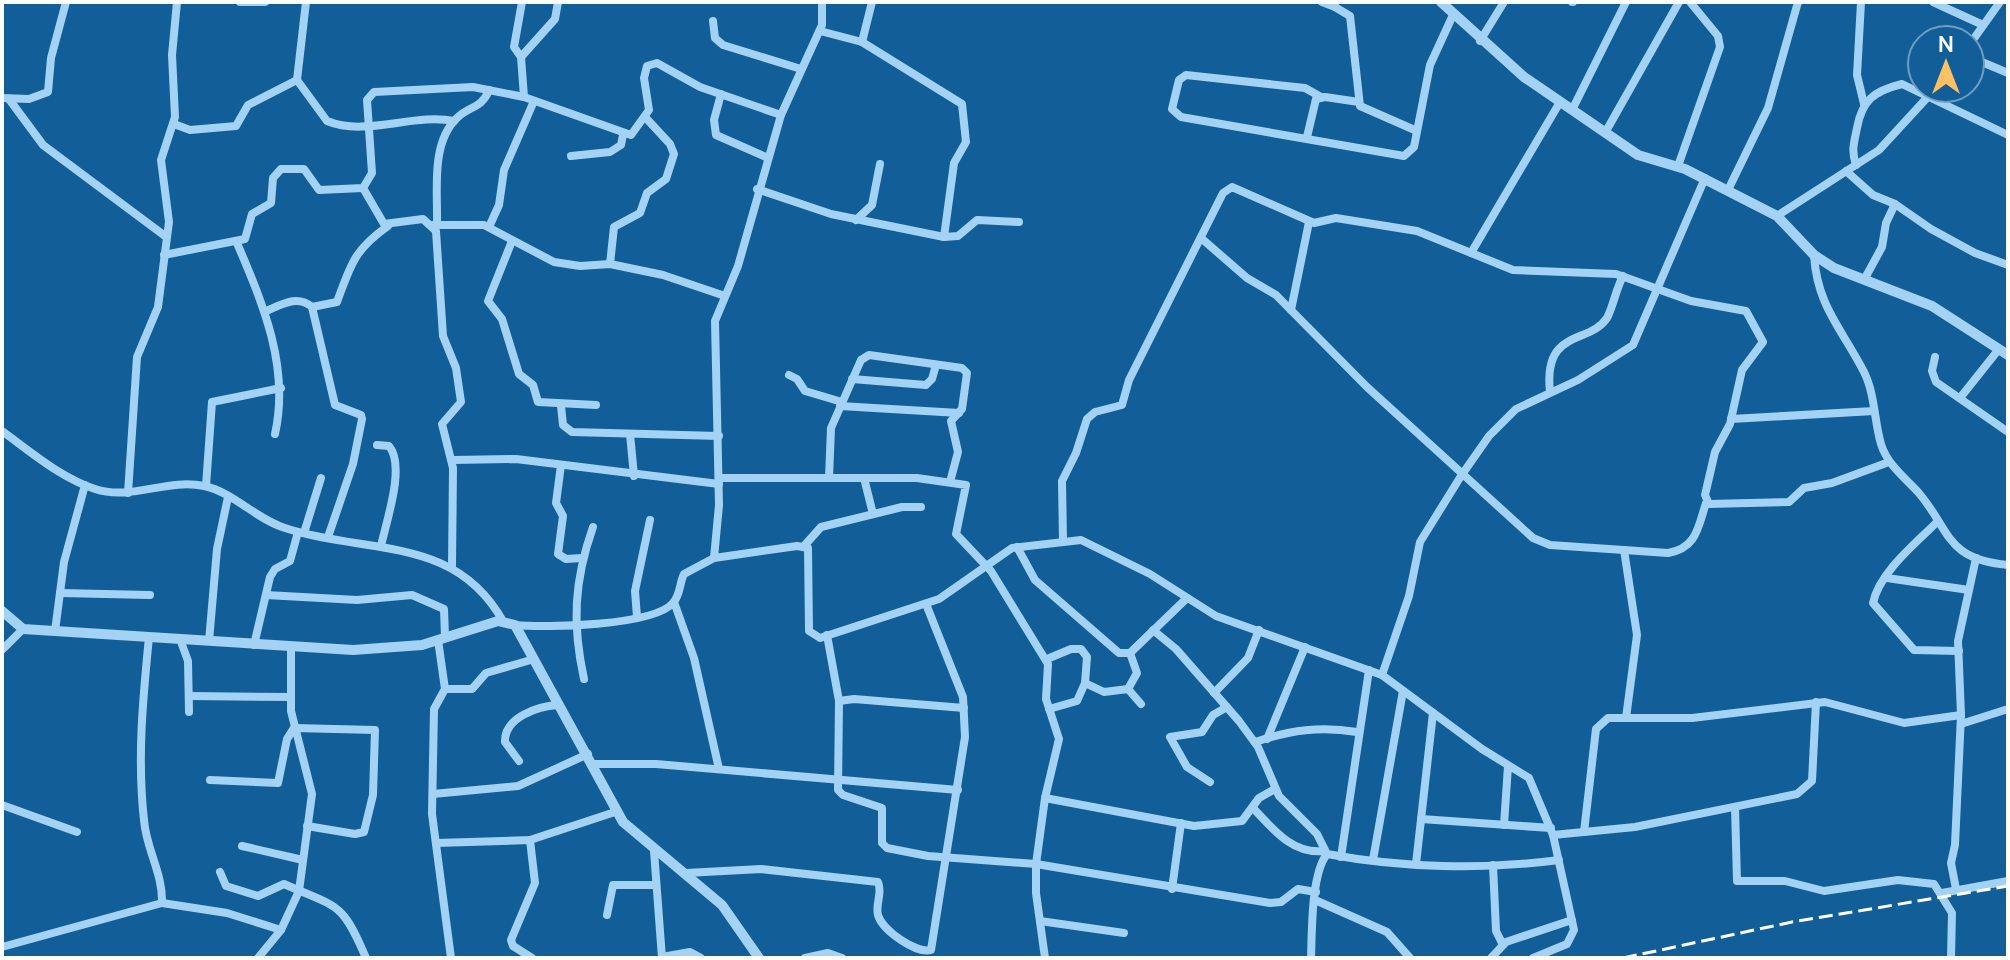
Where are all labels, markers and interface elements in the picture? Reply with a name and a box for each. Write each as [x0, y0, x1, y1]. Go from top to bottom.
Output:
north arrow [1906, 24, 1986, 104]
text: N [1938, 29, 1954, 59]

